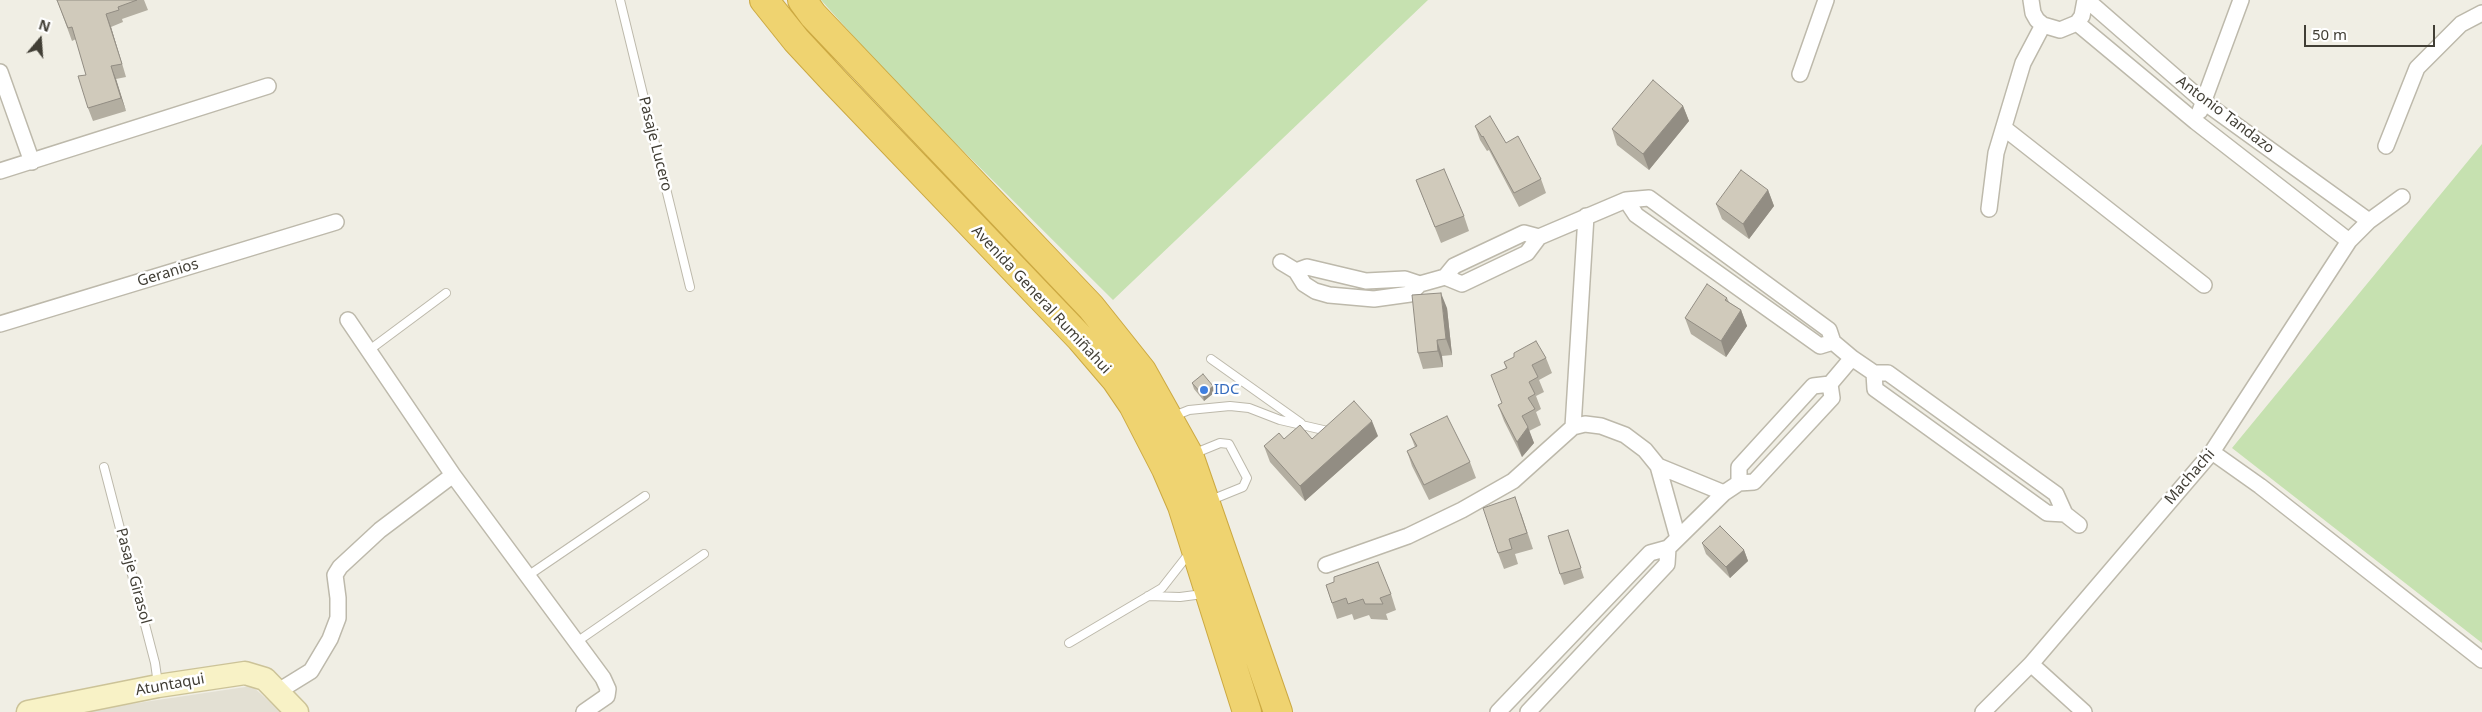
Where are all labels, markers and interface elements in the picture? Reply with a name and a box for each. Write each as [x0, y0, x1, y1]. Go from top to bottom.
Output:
text: N [36, 14, 53, 36]
north arrow [15, 15, 65, 65]
scale bar [2307, 15, 2438, 47]
text: 50 m [2312, 24, 2347, 44]
street label: Antonio Tandazo [2172, 72, 2278, 158]
street label: Pasaje Lucero [635, 95, 675, 193]
street label: Avenida General Rumiñahui [968, 222, 1114, 378]
street label: Geranios [135, 255, 201, 291]
place label: IDC [1214, 381, 1240, 399]
marker: IDC [1198, 384, 1210, 396]
street label: Machachi [2161, 446, 2219, 508]
street label: Pasaje Girasol [112, 526, 154, 626]
street label: Atuntaqui [134, 670, 206, 700]

